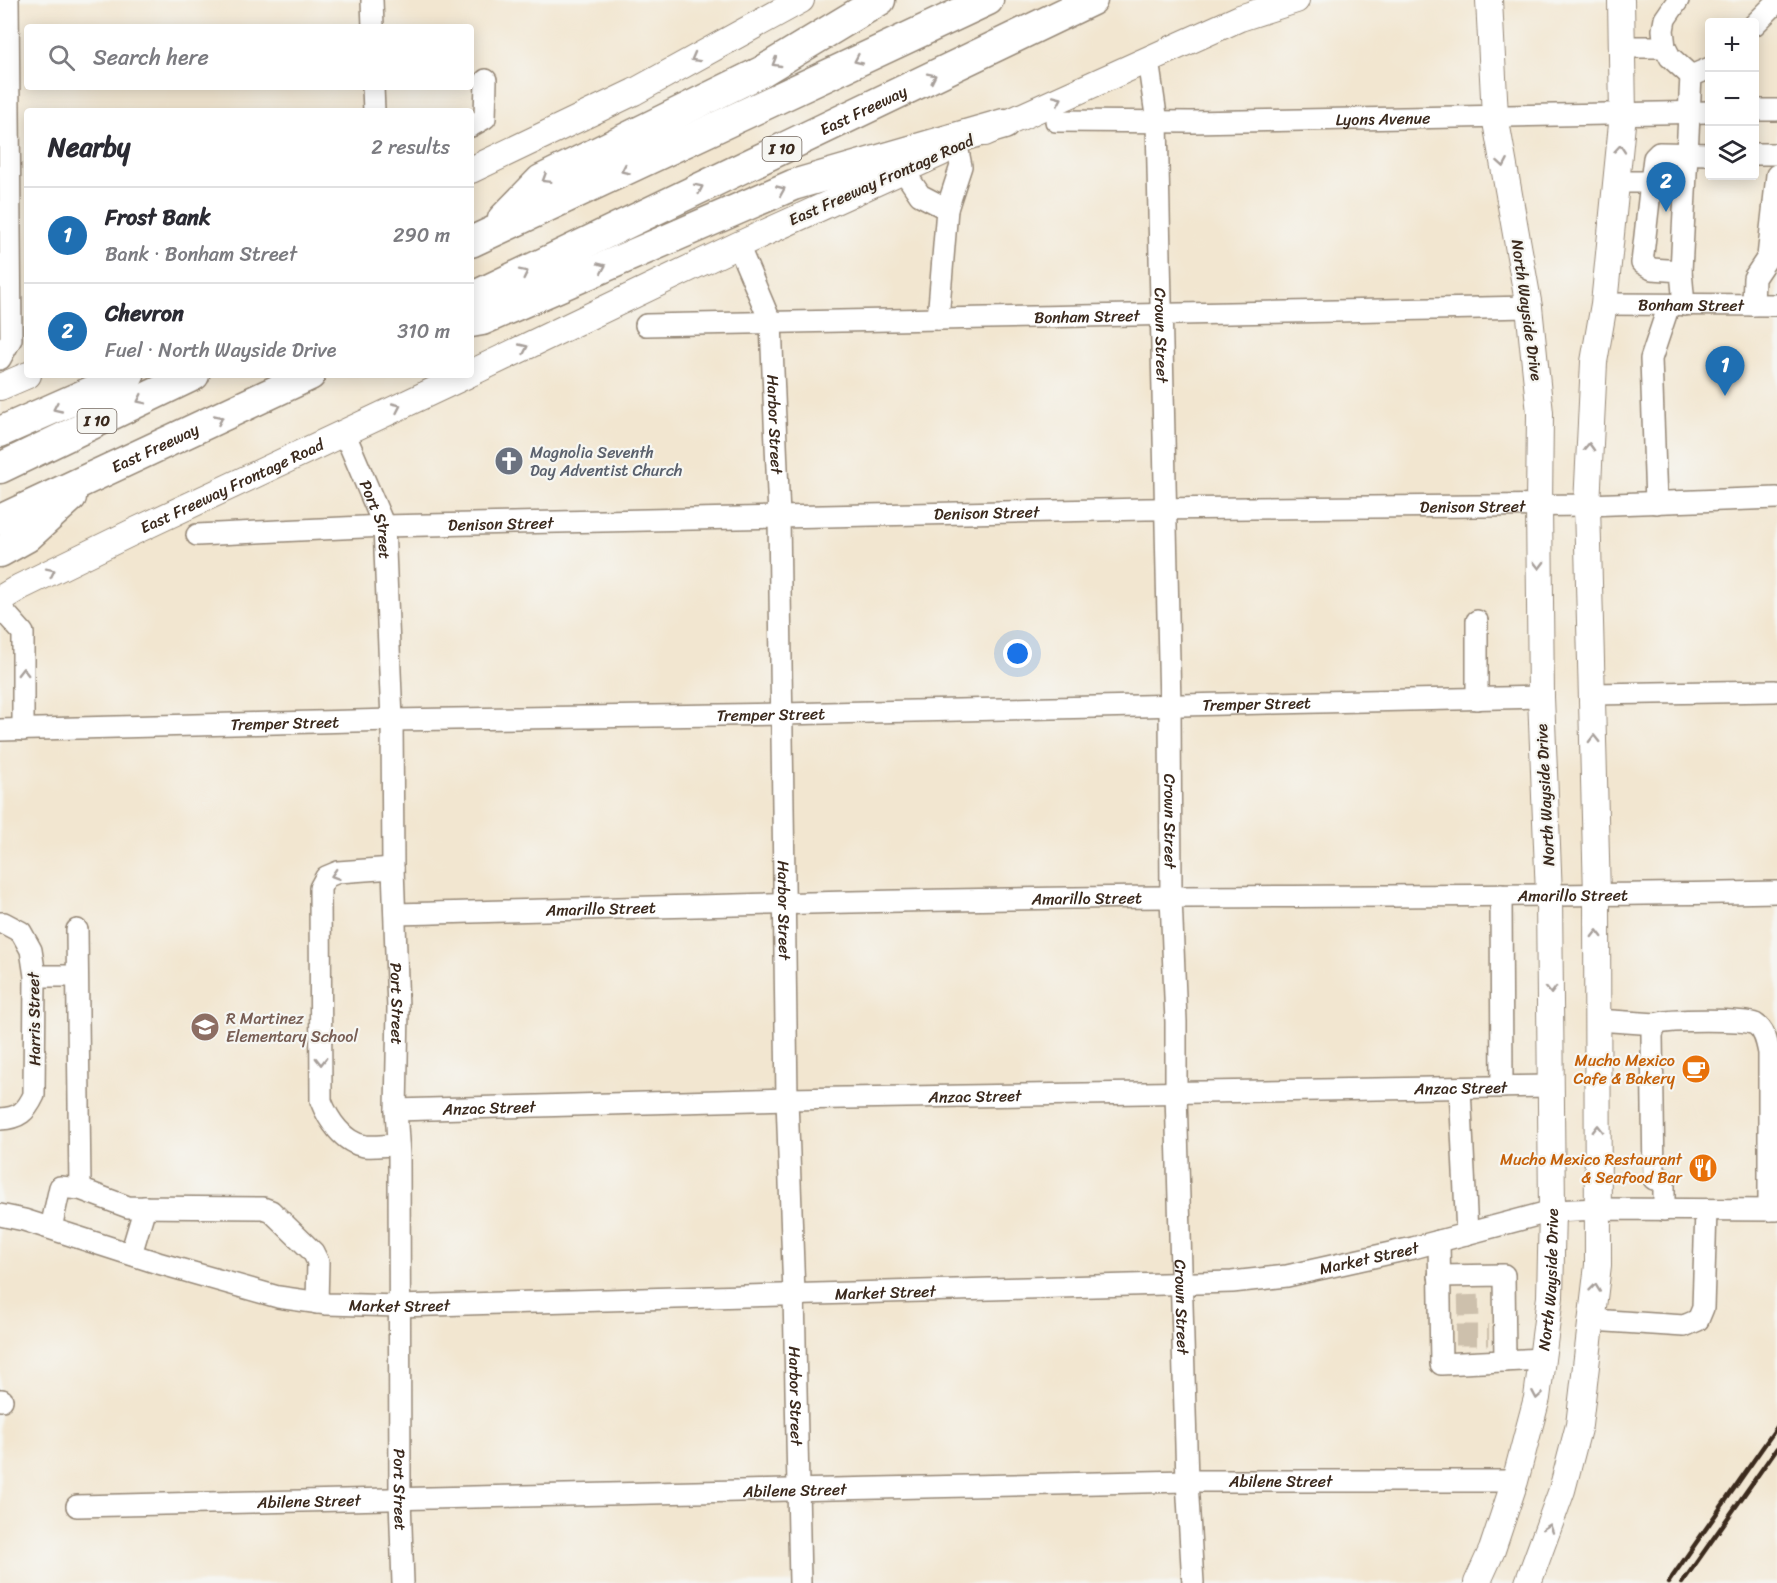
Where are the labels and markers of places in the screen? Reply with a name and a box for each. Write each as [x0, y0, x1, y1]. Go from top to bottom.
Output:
pin: 2 [1646, 162, 1686, 212]
pin: 1 [1706, 346, 1744, 396]
place label: Magnolia Seventh Day Adventist Church [530, 438, 682, 485]
church icon: Magnolia Seventh Day Adventist Church [493, 445, 525, 477]
place label: R Martinez Elementary School [226, 1004, 358, 1051]
school or university icon: R Martinez Elementary School [189, 1011, 221, 1043]
place label: Mucho Mexico Cafe & Bakery [1574, 1046, 1676, 1093]
cafe icon: Mucho Mexico Cafe & Bakery [1680, 1053, 1712, 1085]
place label: Mucho Mexico Restaurant & Seafood Bar [1500, 1145, 1683, 1192]
restaurant icon: Mucho Mexico Restaurant & Seafood Bar [1687, 1152, 1719, 1184]

